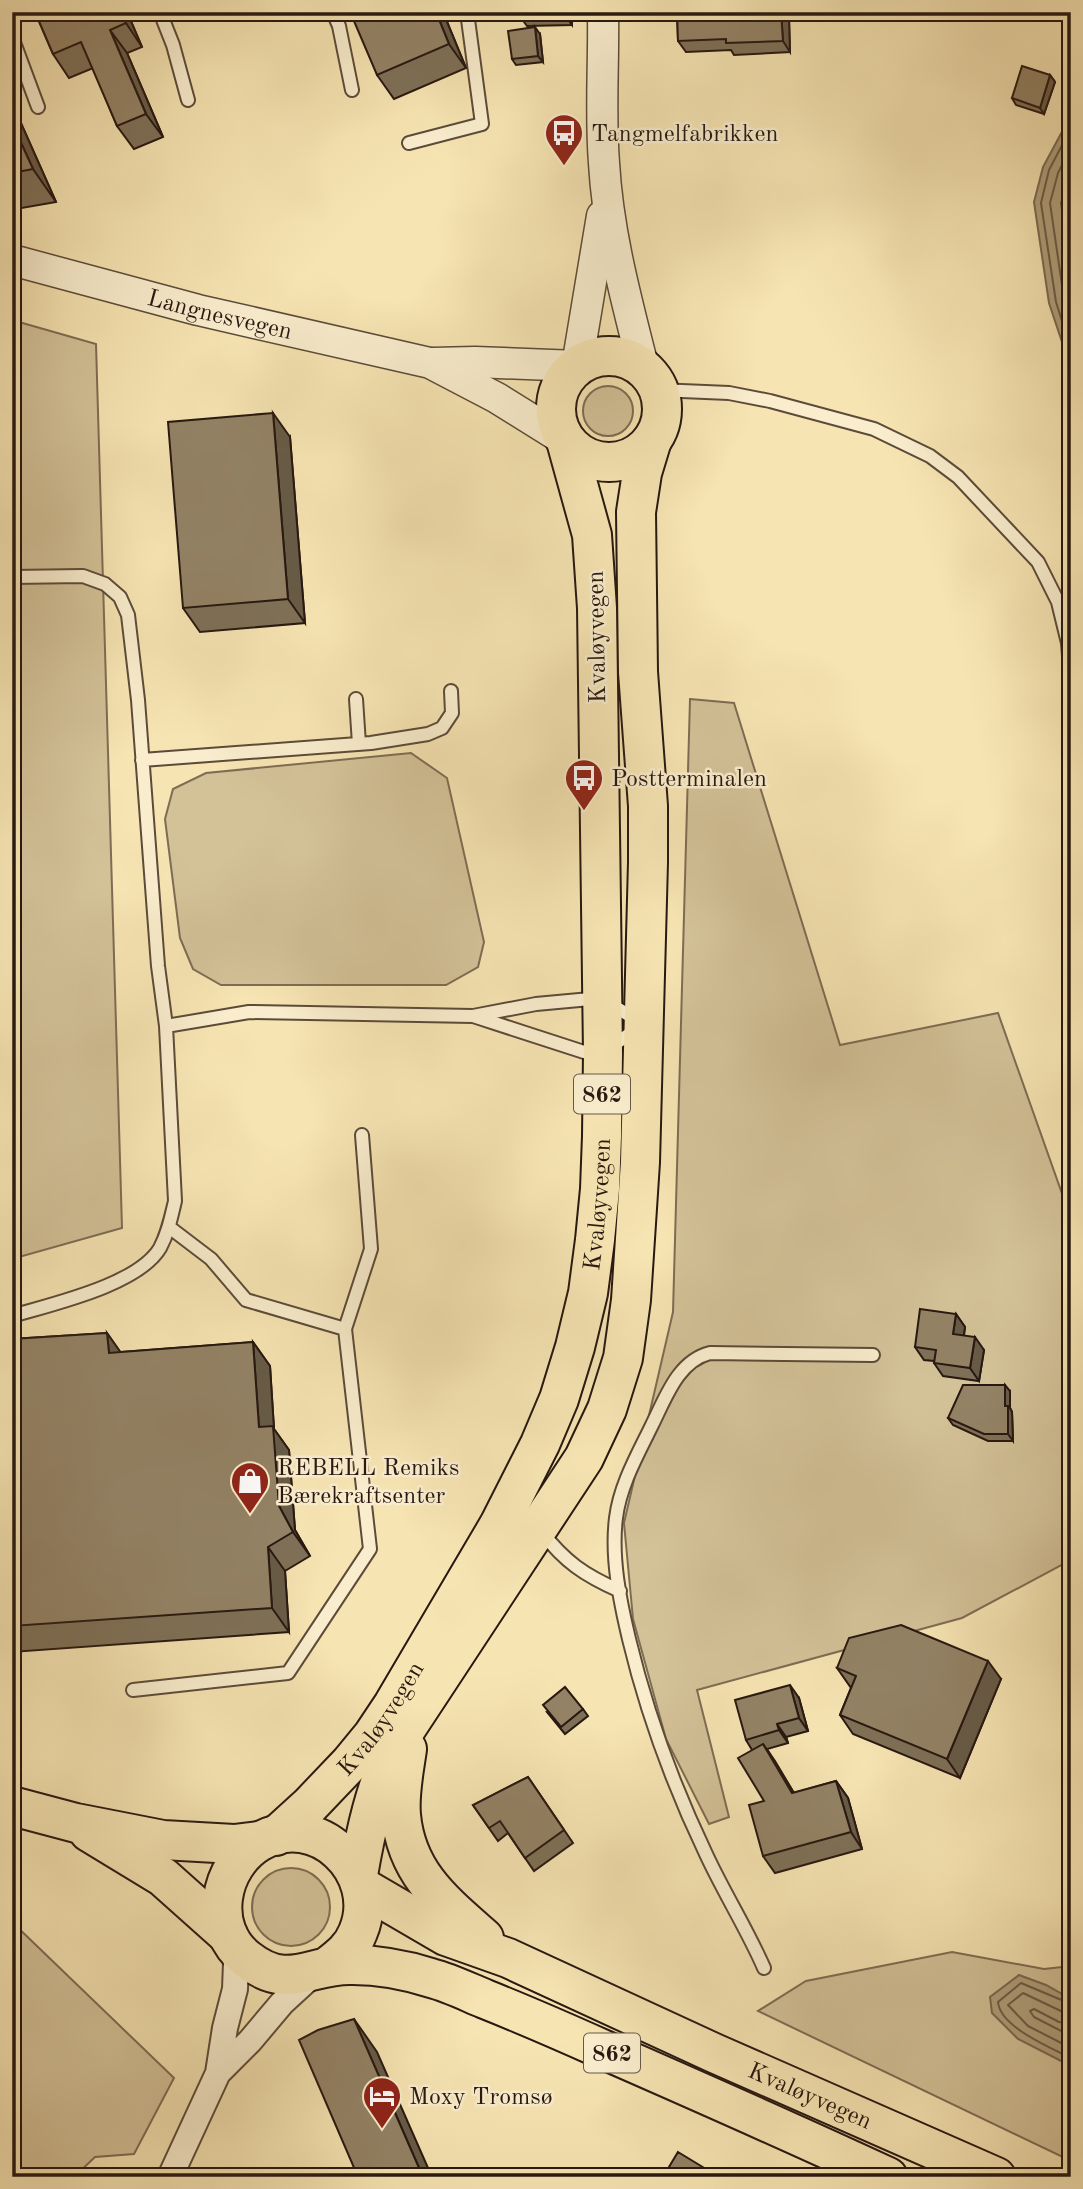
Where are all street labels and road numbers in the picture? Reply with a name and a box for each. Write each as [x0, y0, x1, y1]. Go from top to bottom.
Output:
street label: Langnesvegen [145, 287, 294, 345]
street label: Kvaløyvegen [585, 570, 611, 703]
road number: 862 [574, 1074, 630, 1114]
street label: Kvaløyvegen [581, 1138, 616, 1272]
street label: Kvaløyvegen [334, 1658, 429, 1782]
road number: 862 [584, 2034, 640, 2072]
street label: Kvaløyvegen [744, 2059, 875, 2135]

